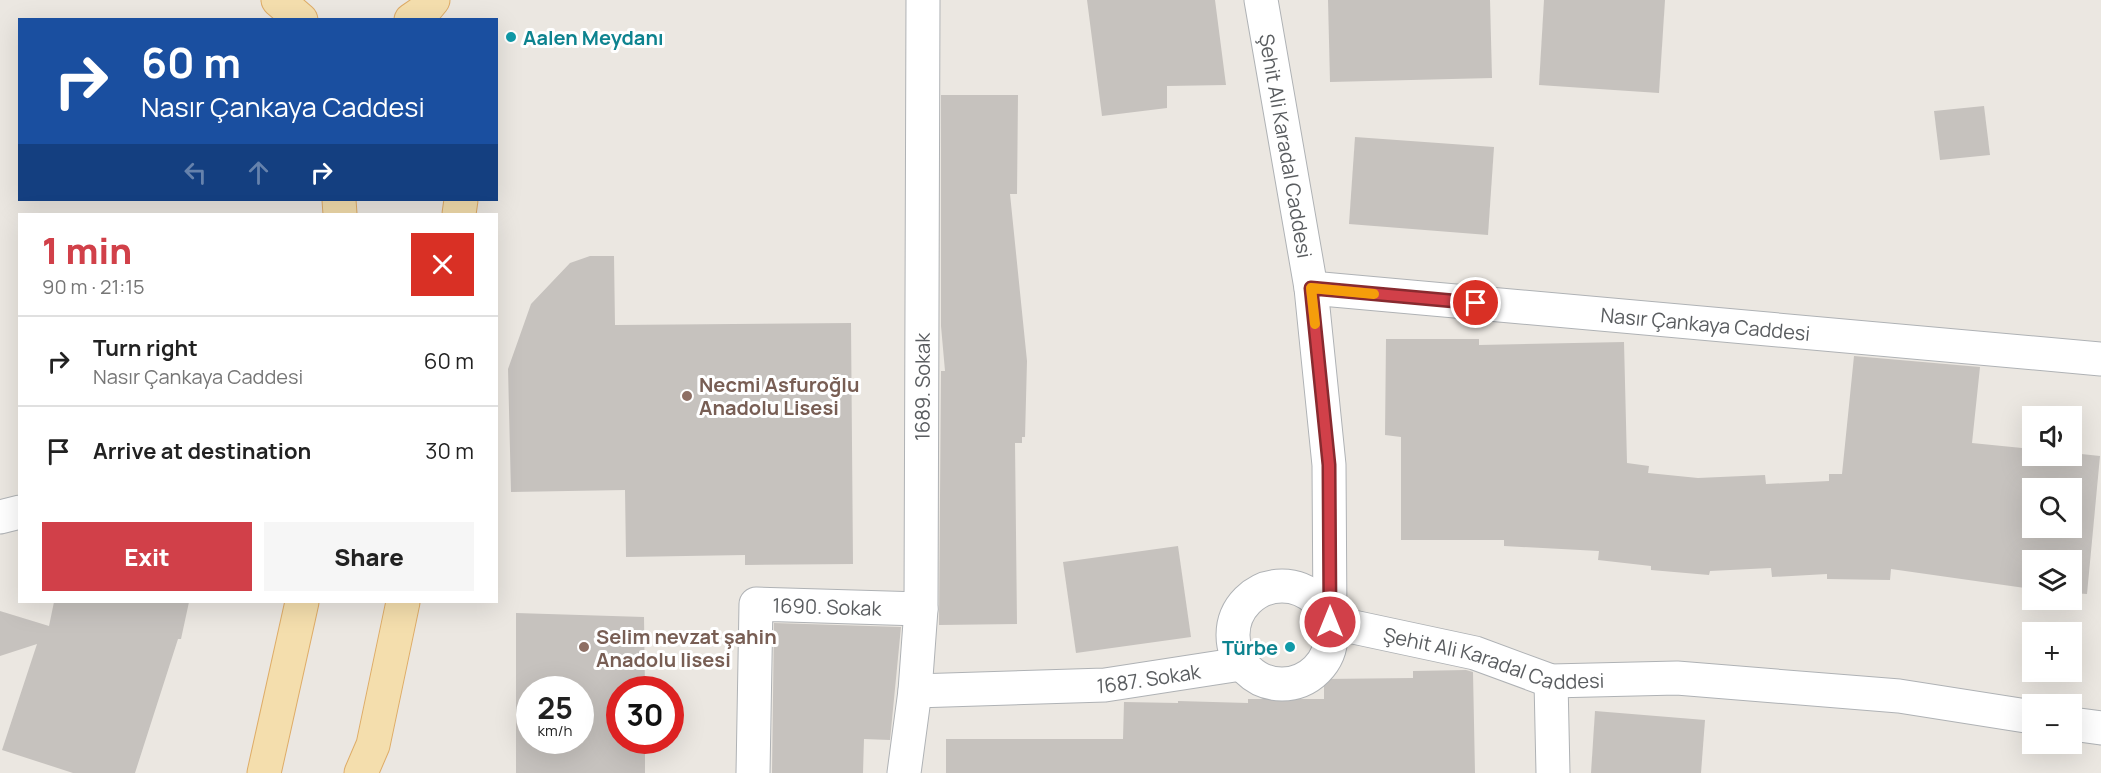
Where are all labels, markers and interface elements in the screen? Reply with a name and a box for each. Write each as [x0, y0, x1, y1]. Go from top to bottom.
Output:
place label: Aalen Meydanı [523, 24, 664, 51]
marker: Aalen Meydanı [504, 30, 518, 44]
street label: Şehit Ali Karadal Caddesi [1254, 32, 1319, 260]
text: 60 m [141, 33, 241, 91]
icon: right [42, 42, 120, 120]
text: Nasır Çankaya Caddesi [141, 88, 425, 125]
icon: left [179, 156, 212, 189]
icon: ahead [242, 156, 275, 189]
icon: right [305, 156, 338, 189]
text: 1 min [42, 226, 132, 275]
button: close [411, 233, 474, 296]
text: 90 m · 21:15 [42, 273, 145, 300]
pin [1450, 277, 1501, 328]
icon: arrive [1459, 286, 1492, 319]
street label: Nasır Çankaya Caddesi [1599, 301, 1811, 346]
street label: 1689. Sokak [908, 332, 935, 441]
text: Turn right [93, 333, 198, 363]
icon: right [42, 345, 75, 378]
text: 60 m [424, 346, 474, 376]
text: Nasır Çankaya Caddesi [93, 363, 303, 390]
place label: Necmi Asfuroğlu Anadolu Lisesi [699, 371, 859, 421]
marker: Necmi Asfuroğlu Anadolu Lisesi [680, 389, 694, 403]
map controls [2022, 406, 2082, 754]
button: sound [2022, 406, 2082, 466]
icon: arrive [42, 435, 75, 468]
text: Arrive at destination [93, 436, 311, 466]
text: 30 m [425, 436, 474, 466]
button: search [2022, 478, 2082, 538]
button: Exit [42, 522, 252, 591]
button: Share [264, 522, 474, 591]
button: layers [2022, 550, 2082, 610]
position arrow [1298, 590, 1362, 654]
street label: 1690. Sokak [772, 591, 883, 621]
street label: Şehit Ali Karadal Caddesi [1381, 620, 1604, 695]
button: + [2022, 622, 2082, 682]
place label: Selim nevzat şahin Anadolu lisesi [596, 623, 777, 673]
place label: Türbe [1222, 634, 1278, 661]
marker: Selim nevzat şahin Anadolu lisesi [577, 640, 591, 654]
marker: Türbe [1283, 640, 1297, 654]
street label: 1687. Sokak [1096, 657, 1203, 699]
speed limit sign: 30 [606, 676, 684, 754]
text: 25 [537, 687, 573, 728]
button: − [2022, 694, 2082, 754]
text: km/h [538, 720, 572, 741]

